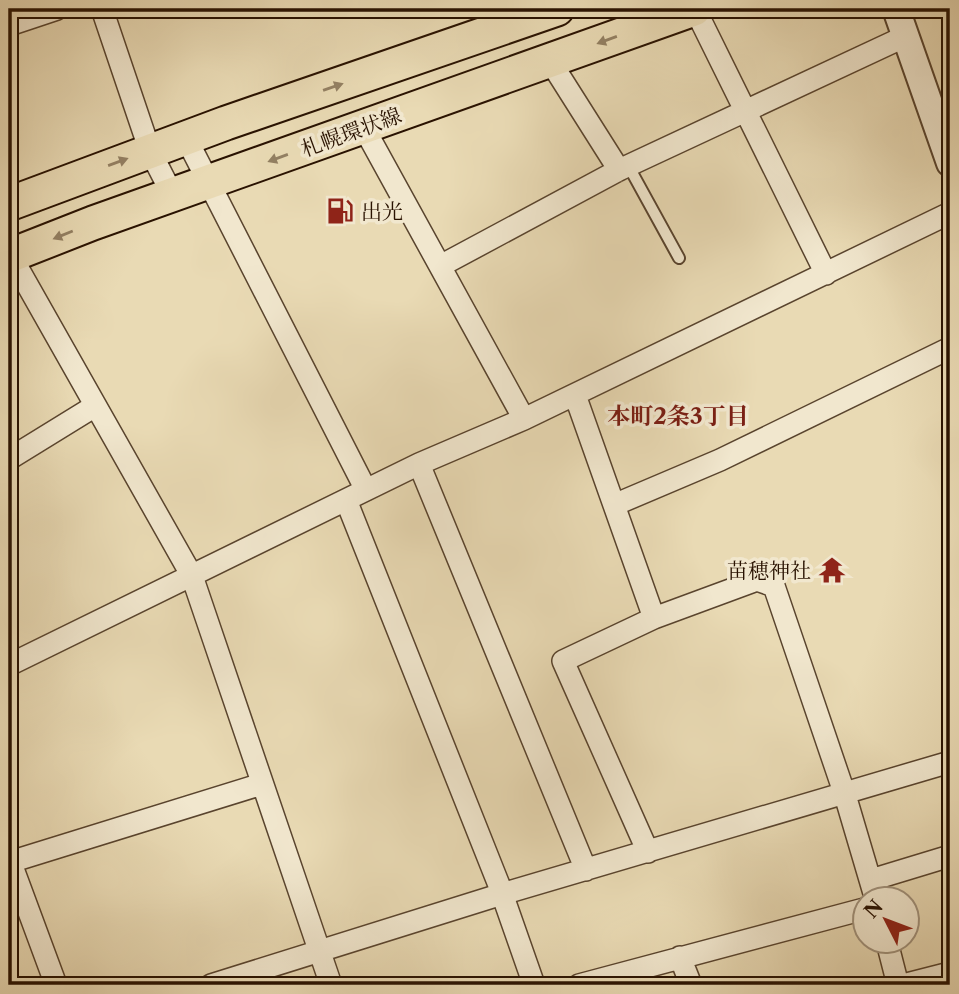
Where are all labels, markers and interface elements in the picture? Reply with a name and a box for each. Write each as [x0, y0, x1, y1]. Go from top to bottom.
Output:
one-way arrow [597, 35, 618, 46]
one-way arrow [322, 81, 343, 92]
street label: 札幌環状線 [297, 102, 405, 162]
one-way arrow [267, 153, 288, 164]
one-way arrow [108, 157, 129, 168]
fuel station icon: 出光 [325, 196, 355, 226]
place label: 出光 [361, 199, 403, 224]
one-way arrow [53, 229, 74, 240]
district label: 本町2条3丁目 [607, 402, 749, 430]
temple icon: 苗穂神社 [817, 555, 847, 585]
place label: 苗穂神社 [727, 558, 811, 583]
north arrow [850, 886, 920, 956]
text: N [860, 895, 888, 923]

